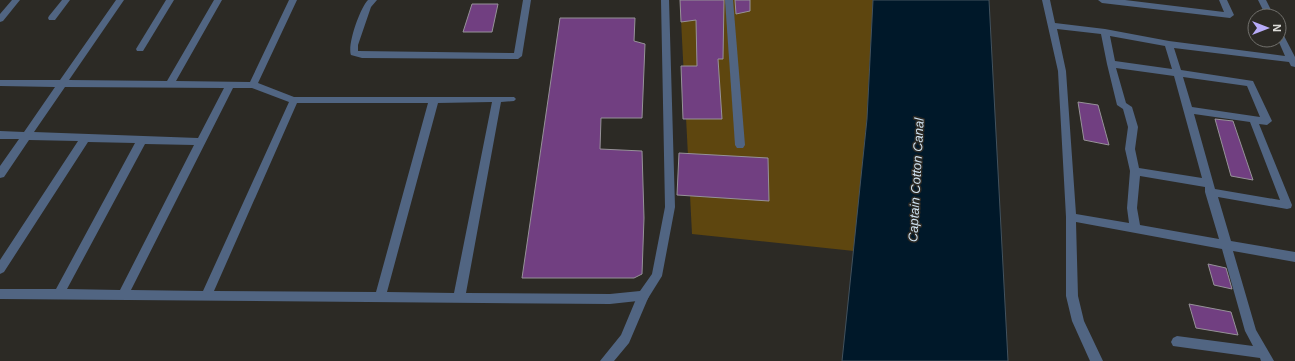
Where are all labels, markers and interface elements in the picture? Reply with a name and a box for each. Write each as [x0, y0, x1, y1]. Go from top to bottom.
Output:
north arrow [1247, 8, 1287, 48]
text: N [1271, 24, 1283, 32]
water label: Captain Cotton Canal [905, 116, 927, 242]

